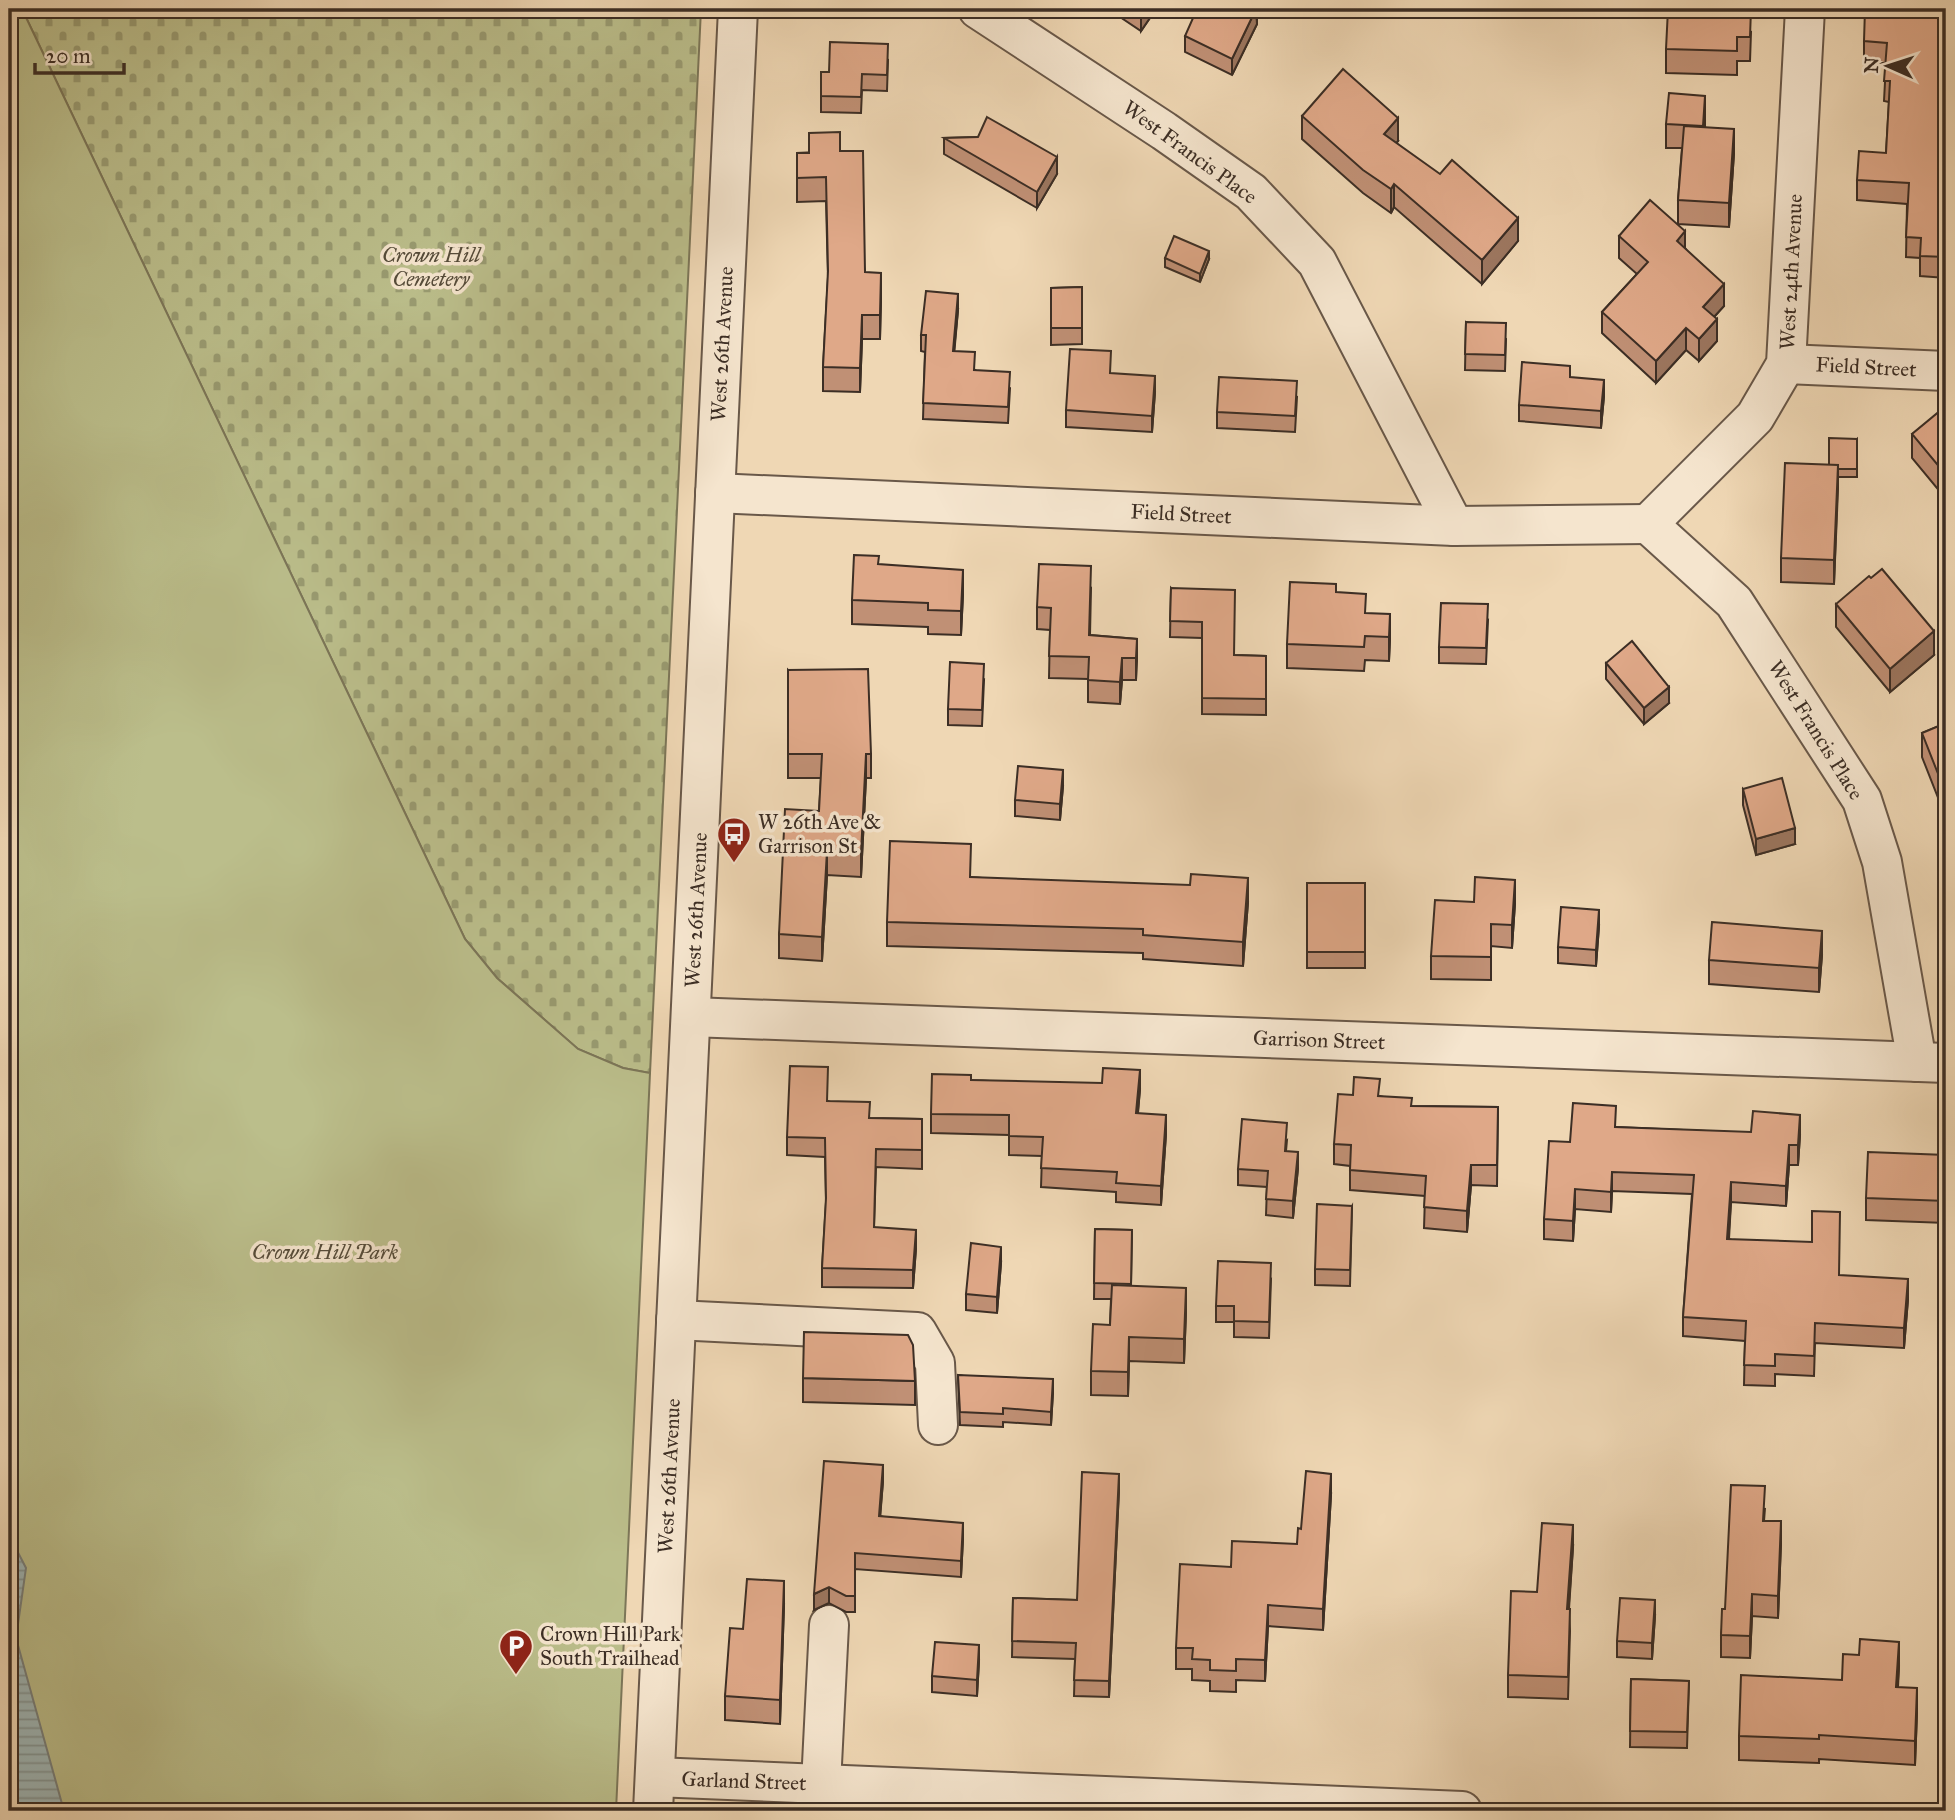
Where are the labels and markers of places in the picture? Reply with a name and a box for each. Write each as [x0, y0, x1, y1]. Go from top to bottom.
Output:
place label: W 26th Ave & Garrison St [758, 809, 882, 859]
bus stop icon: W 26th Ave & Garrison St [715, 815, 753, 864]
place label: Crown Hill Park South Trailhead [540, 1621, 680, 1671]
parking icon: Crown Hill Park South Trailhead [497, 1627, 535, 1676]

